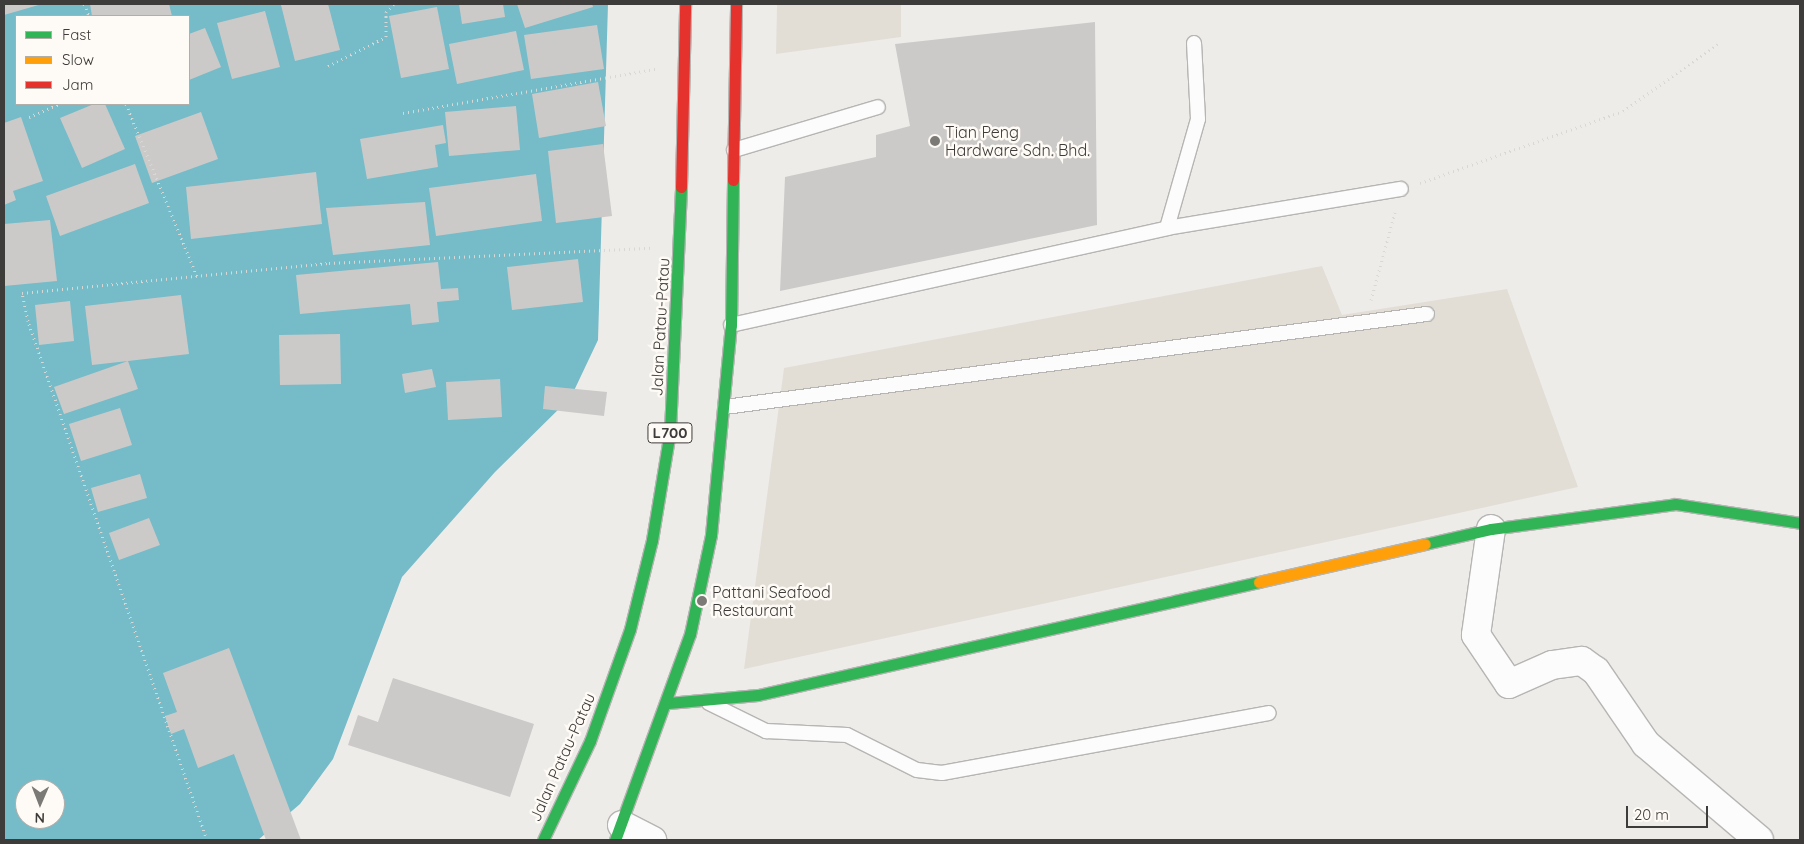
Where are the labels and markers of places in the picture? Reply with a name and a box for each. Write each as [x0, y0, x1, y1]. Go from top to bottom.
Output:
place label: Tian Peng Hardware Sdn. Bhd. [945, 122, 1090, 160]
marker: Tian Peng Hardware Sdn. Bhd. [929, 135, 941, 147]
place label: Pattani Seafood Restaurant [712, 582, 831, 620]
marker: Pattani Seafood Restaurant [696, 595, 708, 607]

